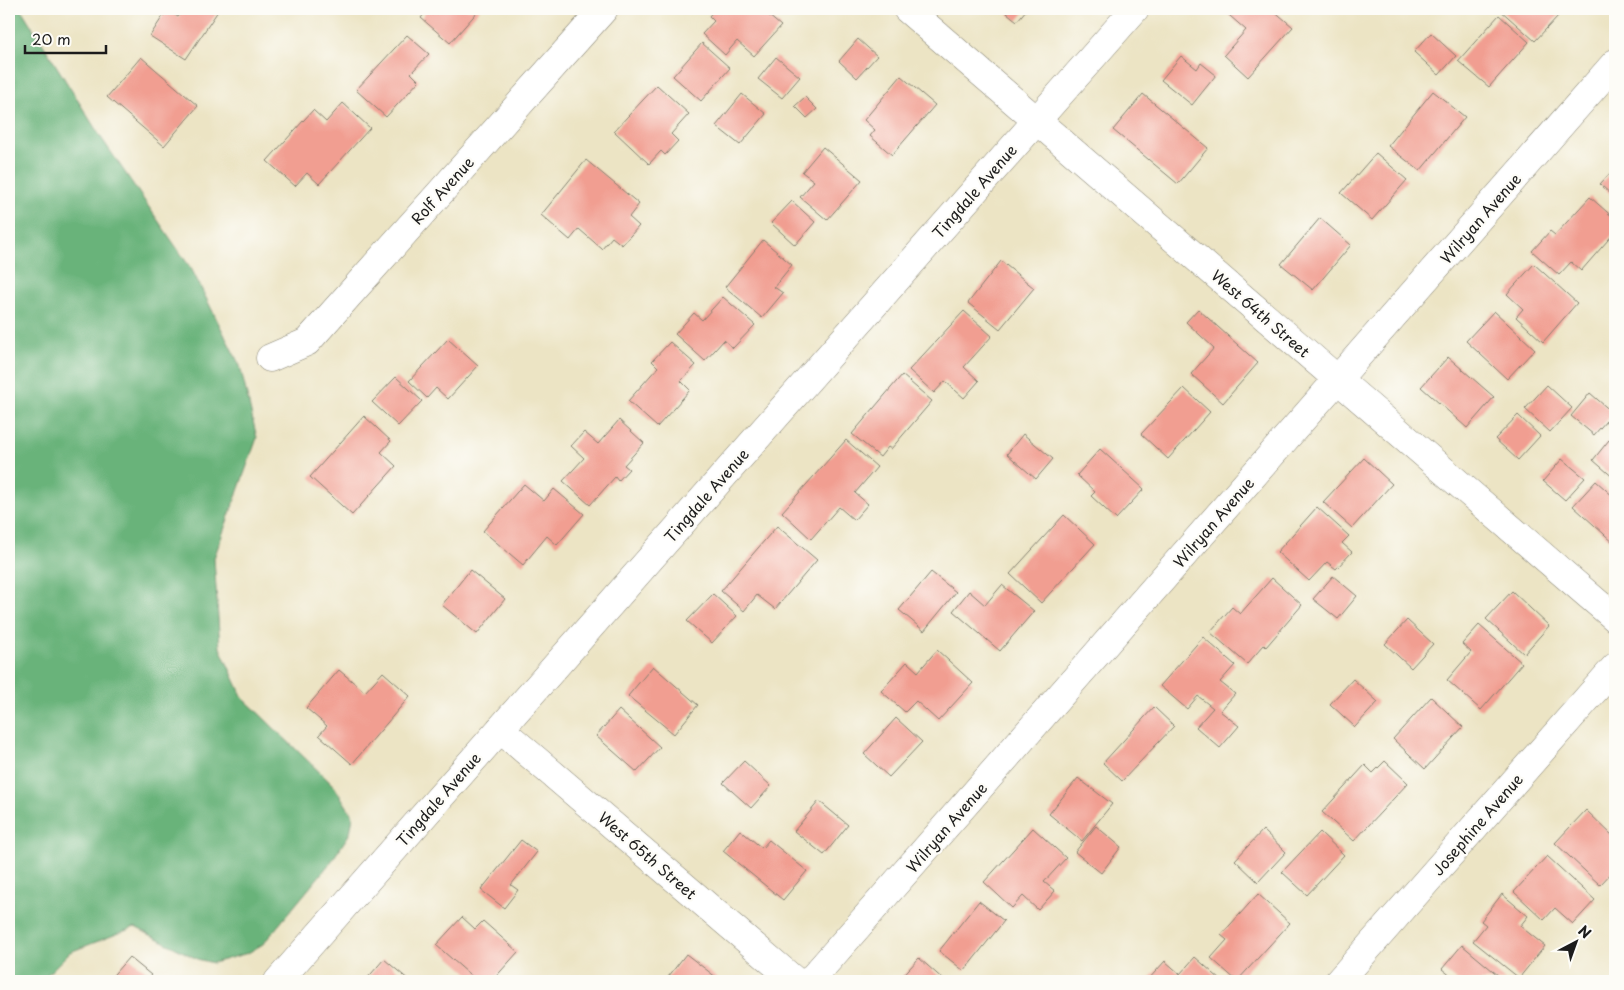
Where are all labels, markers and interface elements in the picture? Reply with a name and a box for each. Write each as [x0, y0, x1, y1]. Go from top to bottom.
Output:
scale bar [25, 22, 106, 54]
text: 20 m [32, 27, 71, 50]
street label: Tingdale Avenue [926, 139, 1022, 243]
street label: Rolf Avenue [405, 151, 479, 229]
street label: Wilryan Avenue [1434, 168, 1526, 268]
street label: West 64th Street [1207, 264, 1315, 362]
street label: Tingdale Avenue [658, 443, 754, 547]
street label: Wilryan Avenue [1167, 472, 1259, 572]
street label: Tingdale Avenue [390, 747, 486, 851]
street label: Josephine Avenue [1426, 768, 1528, 880]
street label: Wilryan Avenue [900, 777, 992, 877]
street label: West 65th Street [594, 806, 702, 904]
north arrow [1552, 918, 1602, 968]
text: N [1574, 920, 1596, 943]

